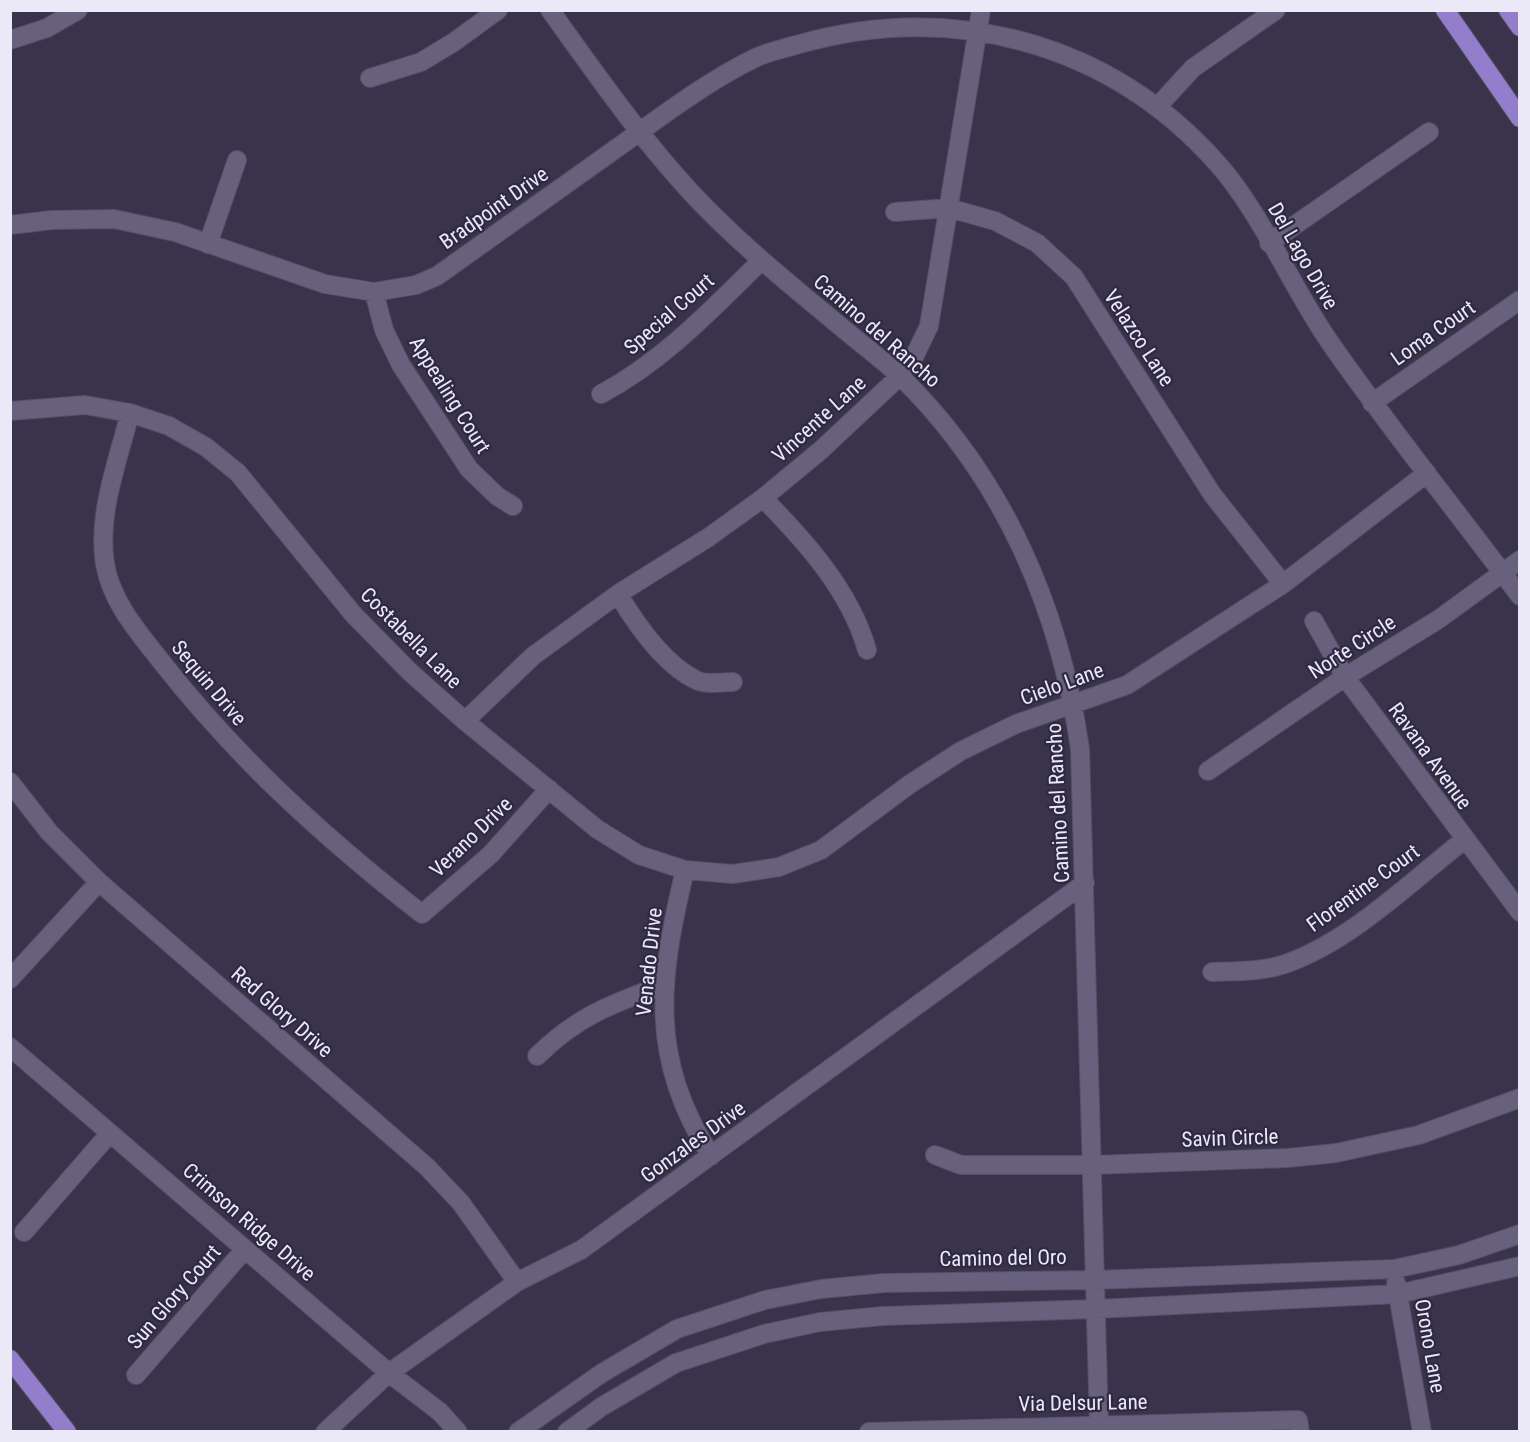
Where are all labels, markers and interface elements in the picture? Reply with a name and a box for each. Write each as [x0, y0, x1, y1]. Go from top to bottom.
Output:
street label: Bradpoint Drive [435, 162, 553, 254]
street label: Del Lago Drive [1263, 198, 1343, 314]
street label: Special Court [619, 269, 719, 359]
street label: Camino del Rancho [809, 270, 945, 392]
street label: Velazco Lane [1099, 285, 1179, 391]
street label: Loma Court [1386, 295, 1480, 371]
street label: Appealing Court [404, 332, 496, 458]
street label: Vincente Lane [767, 371, 871, 467]
street label: Costabella Lane [355, 582, 467, 694]
street label: Norte Circle [1304, 610, 1400, 684]
street label: Sequin Drive [167, 636, 251, 730]
street label: Cielo Lane [1017, 658, 1107, 710]
street label: Ravana Avenue [1383, 698, 1477, 814]
street label: Camino del Rancho [1042, 723, 1074, 883]
street label: Verano Drive [425, 792, 517, 882]
street label: Florentine Court [1302, 839, 1424, 937]
street label: Venado Drive [631, 906, 667, 1017]
street label: Red Glory Drive [227, 962, 338, 1063]
street label: Gonzales Drive [636, 1096, 750, 1188]
street label: Savin Circle [1181, 1124, 1279, 1152]
street label: Crimson Ridge Drive [178, 1158, 320, 1286]
street label: Sun Glory Court [122, 1240, 226, 1354]
street label: Camino del Oro [939, 1245, 1067, 1271]
street label: Orono Lane [1410, 1297, 1450, 1395]
street label: Via Delsur Lane [1018, 1390, 1148, 1416]

